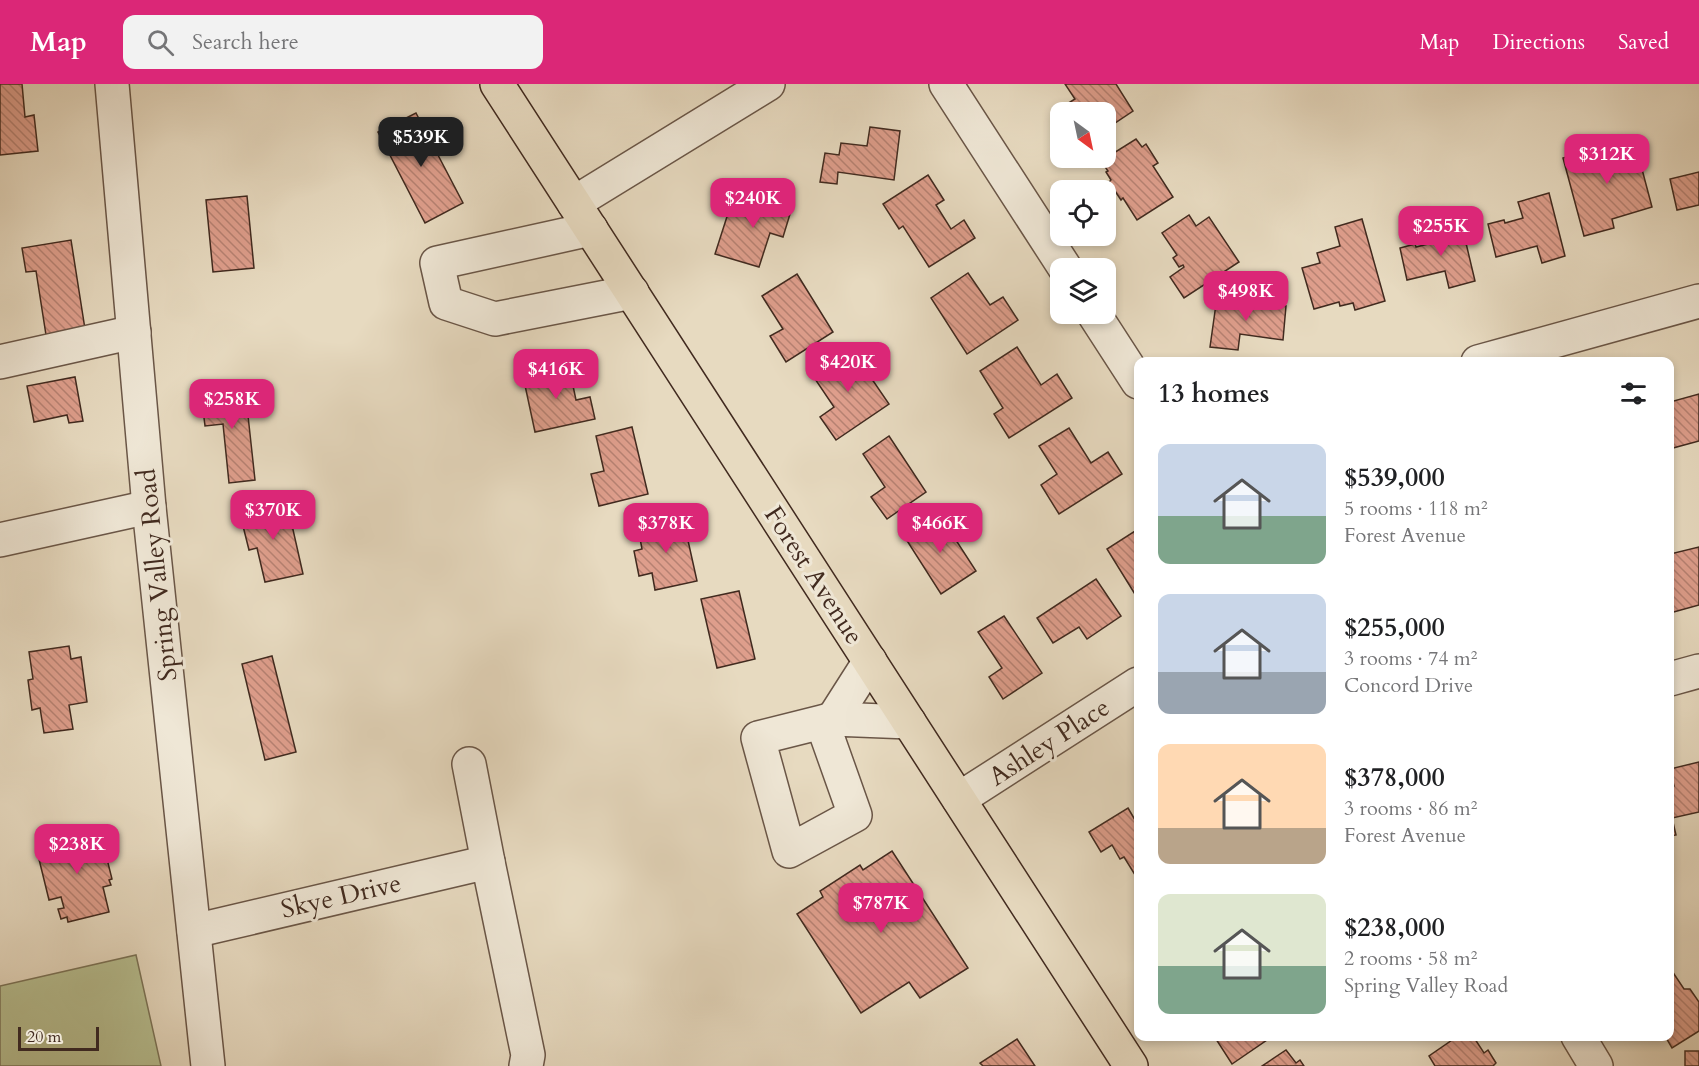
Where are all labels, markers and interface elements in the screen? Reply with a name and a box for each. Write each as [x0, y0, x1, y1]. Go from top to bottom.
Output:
search box [123, 15, 543, 69]
text: Map [30, 23, 87, 61]
icon: search [144, 26, 177, 59]
text: Search here [192, 27, 299, 57]
text: Map [1419, 28, 1459, 57]
text: Directions [1492, 28, 1585, 57]
text: Saved [1618, 28, 1669, 57]
north arrow [1050, 102, 1116, 168]
map controls [1050, 102, 1116, 324]
pin: $539K [379, 117, 463, 168]
text: $539K [392, 123, 450, 150]
pin: $312K [1565, 134, 1649, 185]
text: $312K [1578, 140, 1636, 167]
pin: $240K [711, 178, 795, 229]
button: locate [1050, 180, 1116, 246]
text: $240K [724, 184, 782, 211]
pin: $255K [1399, 206, 1483, 257]
text: $255K [1412, 212, 1470, 239]
button: layers [1050, 258, 1116, 324]
pin: $498K [1204, 271, 1288, 322]
text: $498K [1217, 277, 1275, 304]
pin: $420K [806, 342, 890, 393]
text: $420K [819, 348, 877, 375]
pin: $416K [514, 349, 598, 400]
text: $416K [527, 355, 585, 382]
text: 13 homes [1158, 376, 1269, 411]
icon: filters [1617, 377, 1650, 410]
pin: $258K [190, 379, 274, 430]
text: $258K [203, 385, 261, 412]
text: $539,000 [1344, 460, 1445, 495]
street label: Spring Valley Road [128, 467, 186, 683]
icon: home [1206, 468, 1278, 540]
pin: $370K [231, 490, 315, 541]
text: 5 rooms · 118 m² [1344, 495, 1488, 522]
text: $370K [244, 496, 302, 523]
street label: Forest Avenue [756, 499, 872, 651]
pin: $378K [624, 503, 708, 554]
pin: $466K [898, 503, 982, 554]
text: $378K [637, 509, 695, 536]
text: $466K [911, 509, 969, 536]
text: Forest Avenue [1344, 522, 1466, 549]
text: $255,000 [1344, 610, 1445, 645]
icon: home [1206, 618, 1278, 690]
text: 3 rooms · 74 m² [1344, 645, 1477, 672]
text: Concord Drive [1344, 672, 1473, 699]
street label: Ashley Place [982, 690, 1116, 794]
text: $378,000 [1344, 760, 1445, 795]
icon: home [1206, 768, 1278, 840]
text: 3 rooms · 86 m² [1344, 795, 1477, 822]
text: Forest Avenue [1344, 822, 1466, 849]
pin: $238K [35, 824, 119, 875]
text: $238K [48, 830, 106, 857]
street label: Skye Drive [277, 865, 405, 927]
pin: $787K [839, 883, 923, 934]
text: $787K [852, 889, 910, 916]
text: $238,000 [1344, 910, 1445, 945]
icon: home [1206, 918, 1278, 990]
text: 2 rooms · 58 m² [1344, 945, 1477, 972]
text: Spring Valley Road [1344, 972, 1508, 999]
scale bar [18, 1024, 99, 1052]
text: 20 m [27, 1026, 61, 1048]

